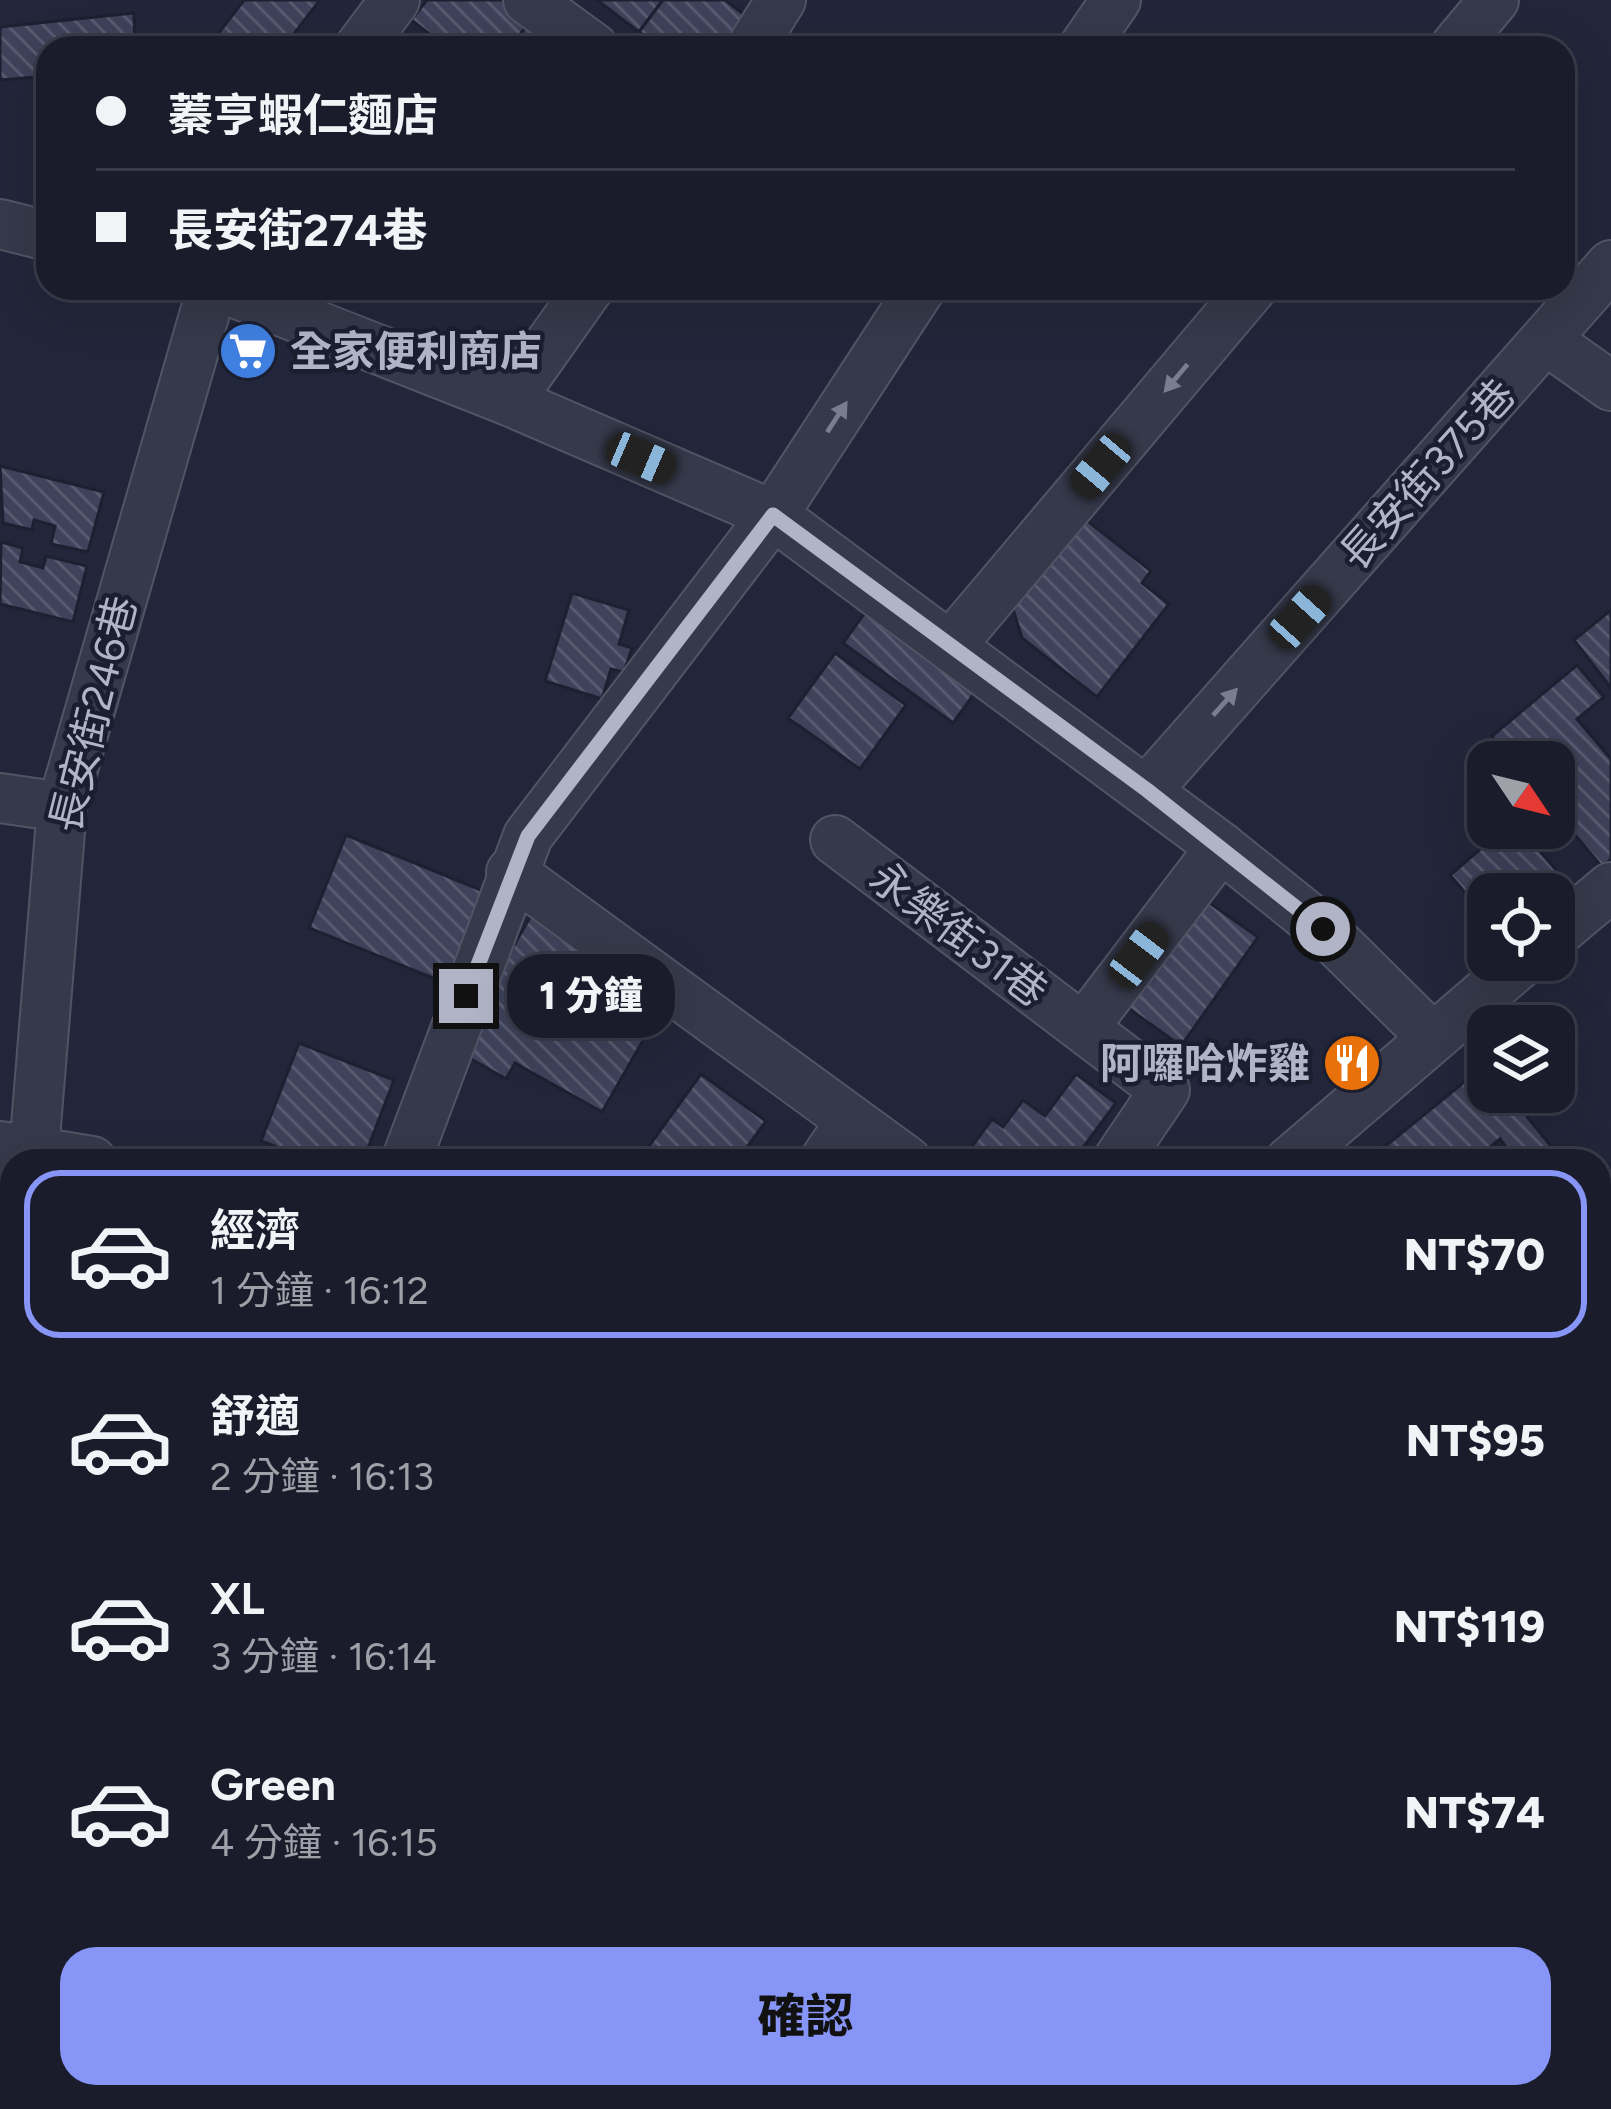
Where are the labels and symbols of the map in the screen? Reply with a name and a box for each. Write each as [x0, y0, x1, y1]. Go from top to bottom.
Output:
supermarket icon: 全家便利商店 [217, 320, 279, 382]
place label: 全家便利商店 [290, 326, 542, 377]
one-way arrow [1164, 362, 1190, 393]
street label: 長安街375巷 [1329, 369, 1526, 580]
one-way arrow [826, 401, 848, 434]
car [601, 427, 681, 489]
car [1064, 427, 1138, 505]
car [1263, 578, 1337, 656]
street label: 長安街246巷 [40, 591, 147, 837]
one-way arrow [1211, 688, 1238, 717]
north arrow [1467, 741, 1575, 849]
street label: 永樂街31巷 [860, 851, 1057, 1017]
route start [1296, 902, 1350, 956]
car [1103, 915, 1175, 995]
callout: 1 分鐘 [508, 954, 676, 1038]
route end [439, 969, 493, 1023]
restaurant icon: 阿囉哈炸雞 [1321, 1032, 1383, 1094]
place label: 阿囉哈炸雞 [1100, 1038, 1310, 1089]

